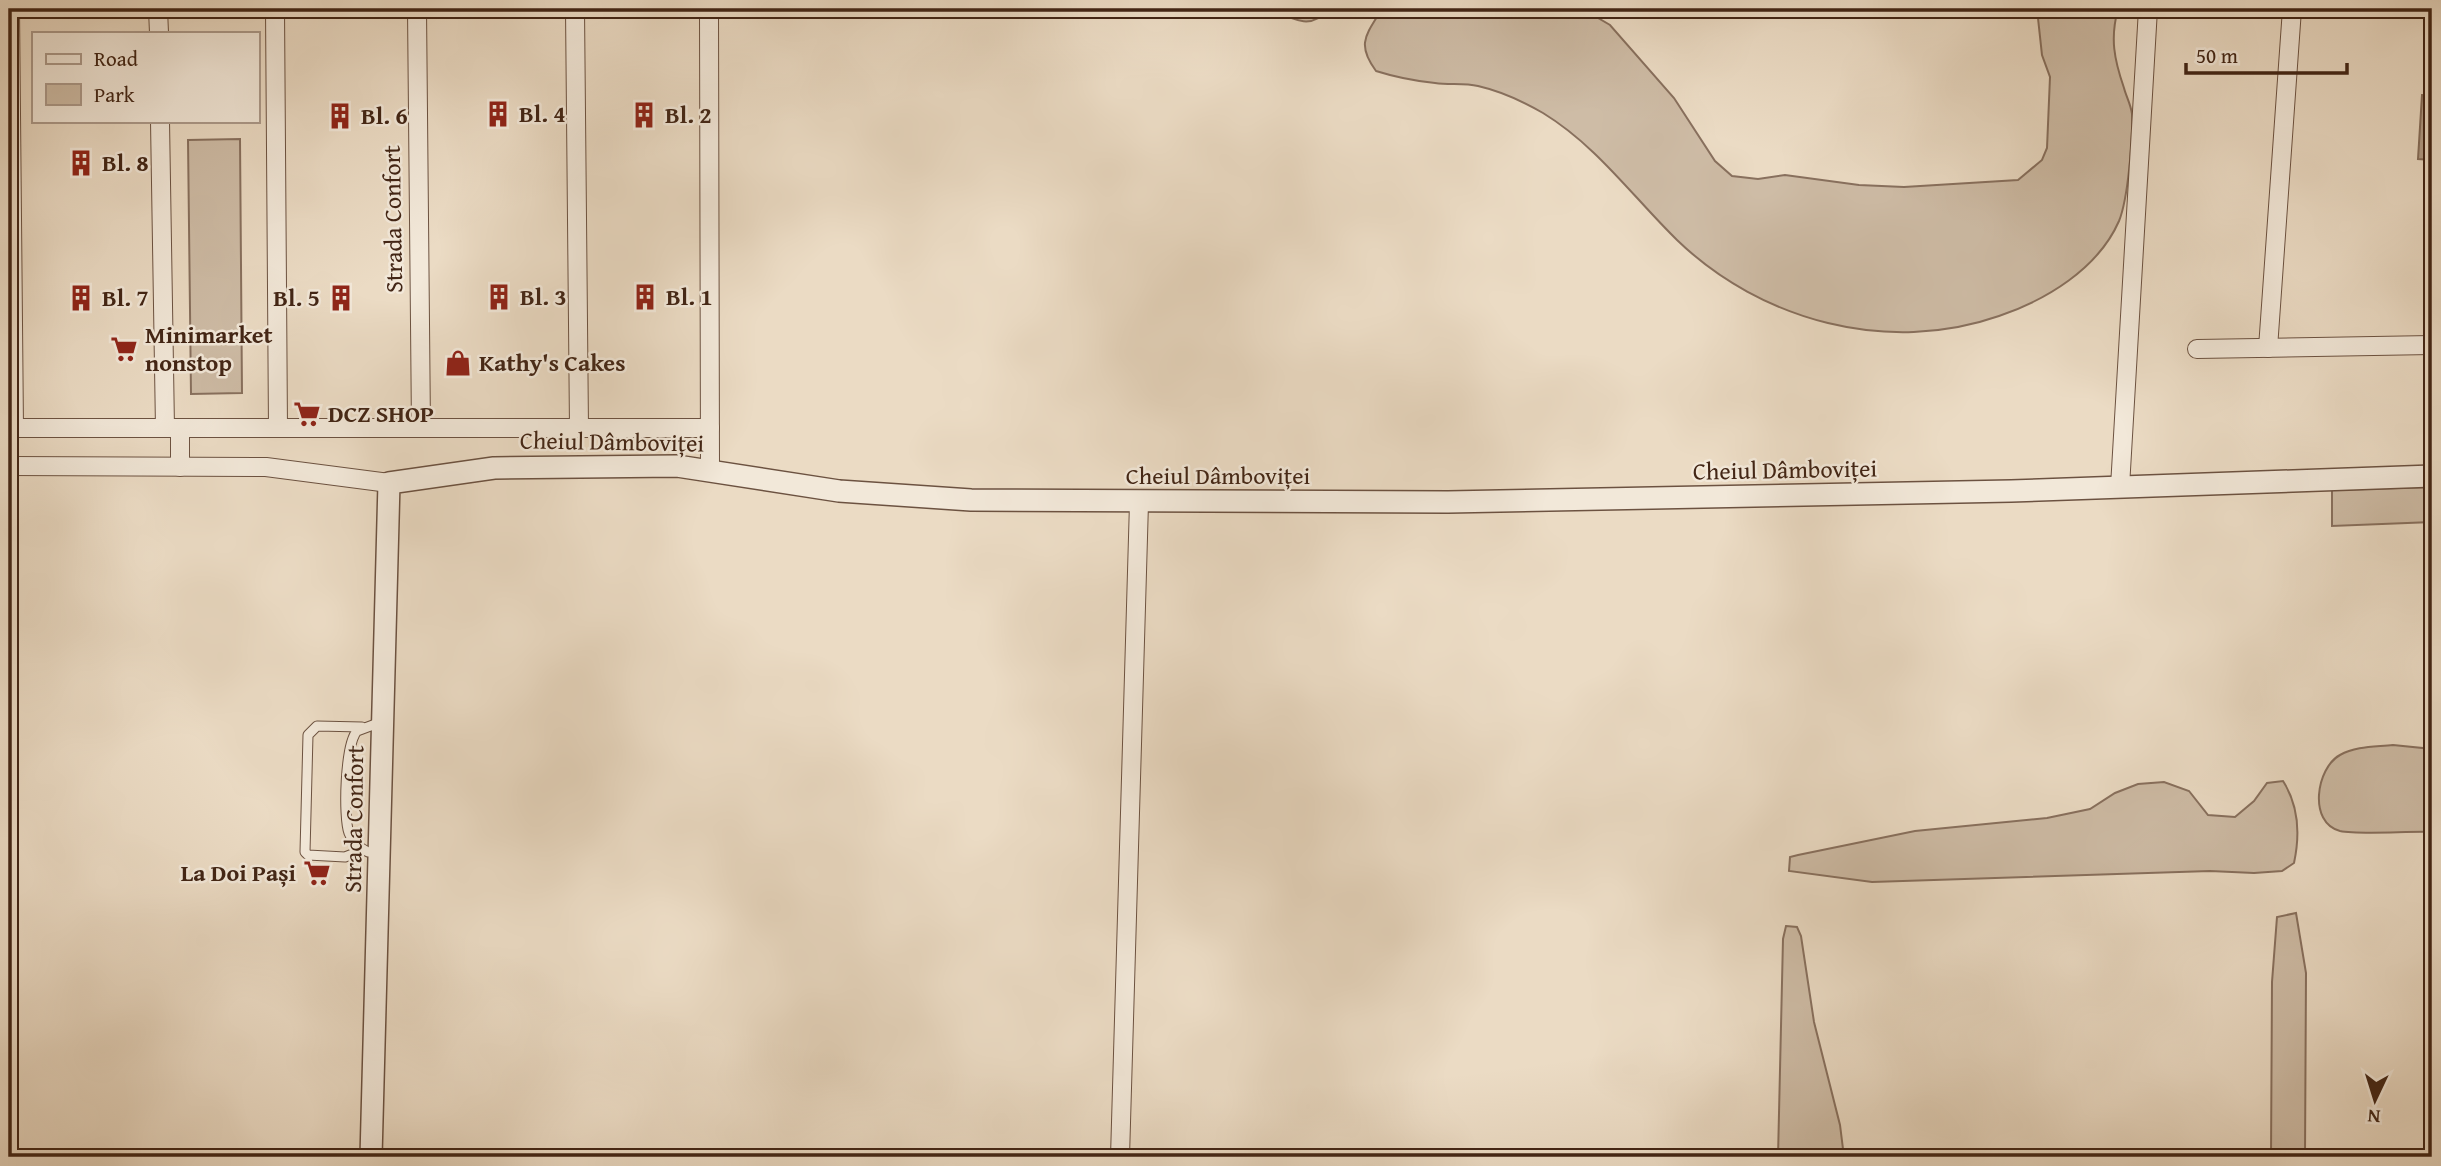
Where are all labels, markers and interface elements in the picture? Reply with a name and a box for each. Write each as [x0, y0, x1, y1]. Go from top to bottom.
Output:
legend [32, 32, 259, 122]
scale bar [2186, 32, 2346, 76]
text: 50 m [2196, 40, 2238, 71]
text: Road [94, 43, 139, 74]
text: Park [94, 79, 135, 110]
place label: Bl. 4 [519, 96, 566, 131]
place label: Bl. 2 [665, 97, 712, 132]
place label: Bl. 6 [361, 98, 408, 133]
building icon: Bl. 4 [483, 99, 513, 129]
building icon: Bl. 2 [629, 100, 659, 130]
building icon: Bl. 6 [325, 101, 355, 131]
street label: Strada Confort [374, 144, 411, 293]
place label: Bl. 8 [102, 145, 149, 180]
building icon: Bl. 8 [66, 148, 96, 178]
place label: Bl. 3 [520, 279, 567, 314]
place label: Bl. 1 [666, 279, 713, 314]
place label: Bl. 7 [102, 280, 149, 315]
place label: Bl. 5 [273, 280, 320, 315]
building icon: Bl. 3 [484, 282, 514, 312]
building icon: Bl. 1 [630, 282, 660, 312]
building icon: Bl. 7 [66, 283, 96, 313]
building icon: Bl. 5 [326, 283, 356, 313]
place label: Minimarket nonstop [145, 317, 273, 380]
supermarket icon: Minimarket nonstop [109, 334, 139, 364]
place label: Kathy's Cakes [479, 345, 625, 380]
shop icon: Kathy's Cakes [443, 348, 473, 378]
place label: DCZ SHOP [328, 396, 434, 431]
supermarket icon: DCZ SHOP [292, 399, 322, 429]
street label: Cheiul Dâmboviței [520, 422, 705, 461]
street label: Cheiul Dâmboviței [1692, 450, 1878, 489]
street label: Cheiul Dâmboviței [1126, 458, 1310, 493]
street label: Strada Confort [335, 744, 372, 893]
place label: La Doi Pași [181, 855, 296, 890]
supermarket icon: La Doi Pași [302, 858, 332, 888]
north arrow [2340, 1064, 2410, 1134]
text: N [2366, 1103, 2381, 1131]

